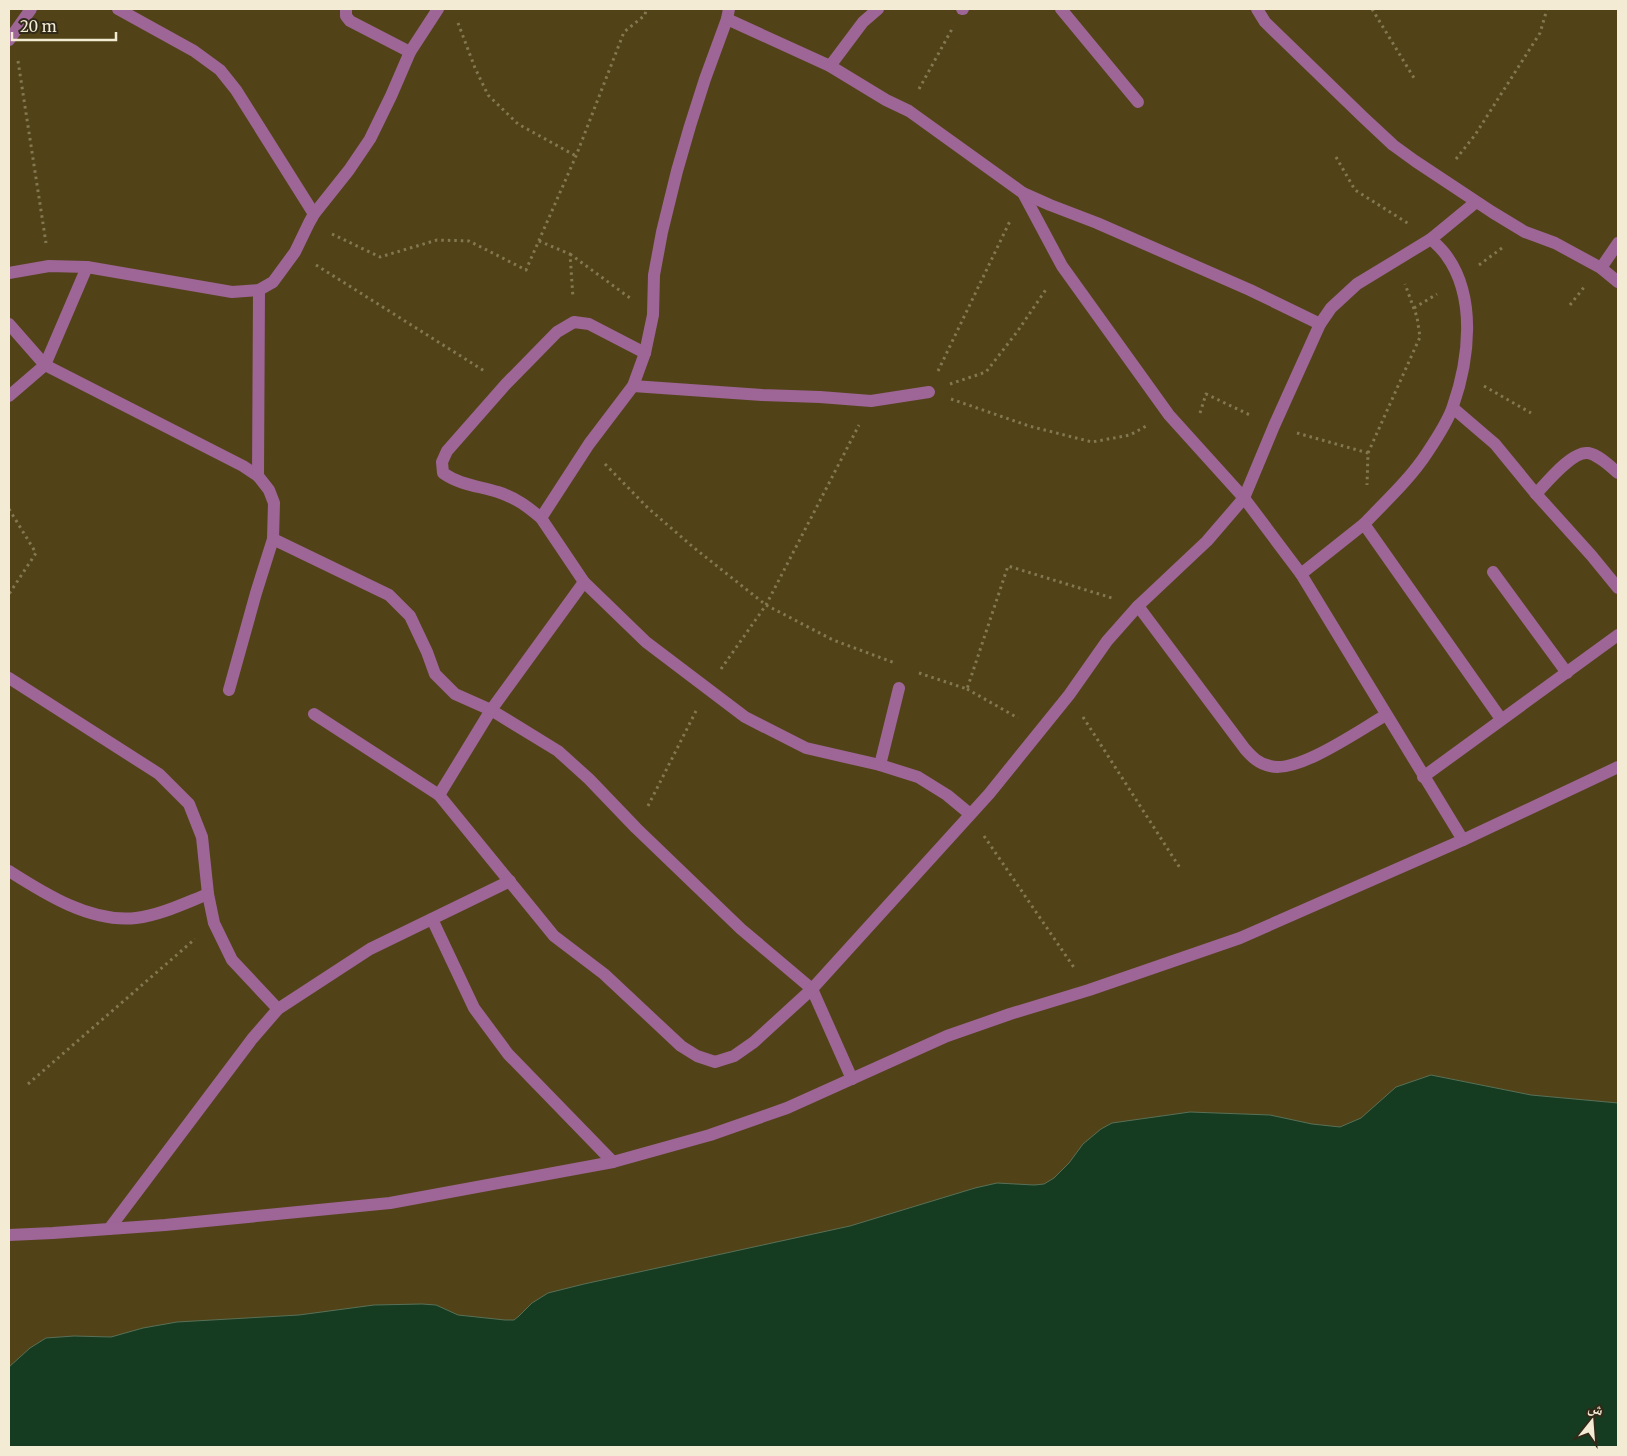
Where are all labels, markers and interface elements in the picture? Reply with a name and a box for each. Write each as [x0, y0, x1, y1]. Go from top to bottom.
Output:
scale bar [12, 10, 116, 42]
text: 20 m [20, 17, 57, 36]
north arrow [1567, 1396, 1617, 1446]
text: ش [1586, 1398, 1606, 1419]

